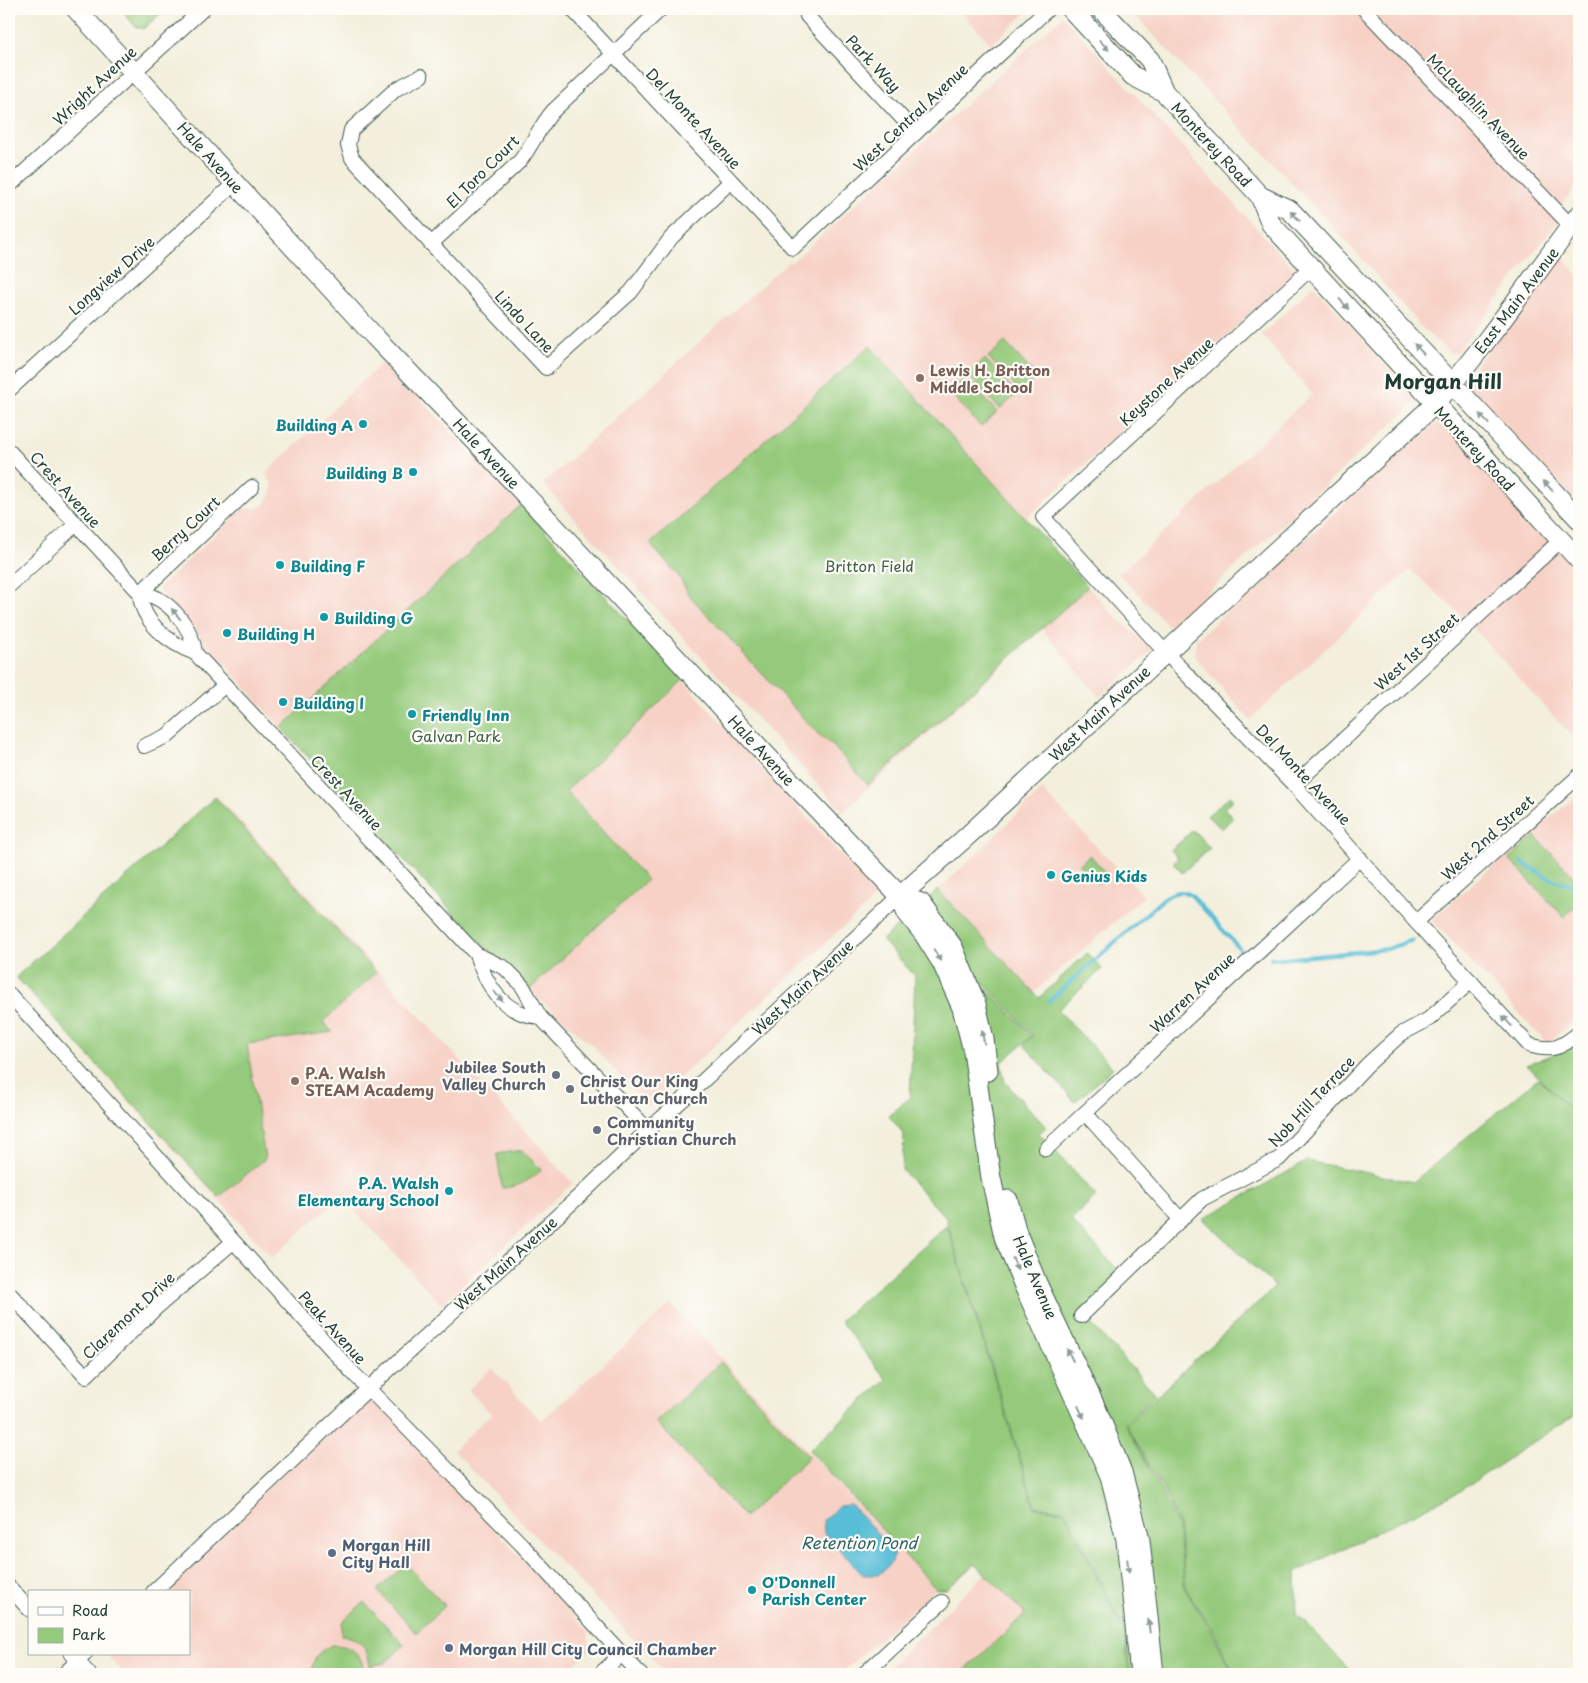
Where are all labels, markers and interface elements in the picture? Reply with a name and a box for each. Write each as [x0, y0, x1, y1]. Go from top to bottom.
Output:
street label: Park Way [841, 29, 907, 97]
one-way arrow [1098, 38, 1110, 50]
street label: Wright Avenue [47, 40, 141, 130]
street label: McLaughlin Avenue [1422, 48, 1536, 164]
street label: West Central Avenue [847, 58, 973, 176]
street label: Del Monte Avenue [641, 62, 747, 174]
street label: Monterey Road [1166, 96, 1258, 192]
street label: Hale Avenue [173, 116, 249, 198]
street label: El Toro Court [440, 129, 524, 213]
one-way arrow [1289, 211, 1301, 223]
street label: Longview Drive [63, 230, 159, 320]
street label: East Main Avenue [1468, 242, 1564, 358]
street label: Lindo Lane [490, 285, 560, 357]
one-way arrow [1338, 298, 1350, 310]
street label: Keystone Avenue [1114, 331, 1218, 431]
one-way arrow [1413, 343, 1425, 355]
place label: Lewis H. Britton Middle School [930, 358, 1050, 398]
district label: Morgan Hill [1384, 366, 1502, 396]
marker: Lewis H. Britton Middle School [914, 372, 926, 384]
street label: Monterey Road [1429, 400, 1521, 496]
place label: Building A [276, 413, 353, 436]
street label: Hale Avenue [448, 413, 526, 493]
one-way arrow [1478, 413, 1490, 425]
marker: Building A [357, 418, 369, 430]
street label: Crest Avenue [25, 446, 107, 532]
place label: Building B [326, 461, 403, 484]
marker: Building B [407, 466, 419, 478]
one-way arrow [1542, 481, 1554, 493]
street label: Berry Court [145, 490, 225, 566]
place label: Building F [290, 554, 365, 577]
park label: Britton Field [824, 554, 914, 577]
marker: Building F [274, 559, 286, 571]
place label: Building G [334, 606, 413, 629]
street label: West 1st Street [1368, 607, 1464, 695]
one-way arrow [170, 609, 182, 621]
marker: Building G [318, 611, 330, 623]
place label: Building H [237, 622, 315, 645]
marker: Building H [221, 627, 233, 639]
street label: West Main Avenue [1043, 660, 1155, 766]
place label: Building I [293, 691, 364, 714]
marker: Building I [277, 696, 289, 708]
place label: Friendly Inn [422, 703, 509, 726]
marker: Friendly Inn [406, 708, 418, 720]
street label: Hale Avenue [723, 710, 801, 790]
street label: Del Monte Avenue [1251, 718, 1357, 830]
park label: Galvan Park [411, 724, 501, 747]
street label: Crest Avenue [306, 749, 388, 835]
street label: West 2nd Street [1435, 789, 1539, 885]
place label: Genius Kids [1061, 864, 1147, 887]
marker: Genius Kids [1045, 869, 1057, 881]
street label: West Main Avenue [746, 934, 858, 1040]
street label: Warren Avenue [1144, 946, 1240, 1038]
one-way arrow [933, 949, 942, 962]
one-way arrow [492, 990, 504, 1002]
one-way arrow [1501, 1014, 1512, 1027]
one-way arrow [979, 1029, 987, 1045]
street label: Nob Hill Terrace [1263, 1050, 1359, 1152]
place label: Jubilee South Valley Church [442, 1055, 546, 1095]
place label: P.A. Walsh STEAM Academy [305, 1061, 434, 1101]
marker: Jubilee South Valley Church [550, 1069, 562, 1081]
place label: Christ Our King Lutheran Church [580, 1069, 708, 1109]
marker: P.A. Walsh STEAM Academy [289, 1075, 301, 1087]
marker: Christ Our King Lutheran Church [564, 1083, 576, 1095]
place label: Community Christian Church [607, 1110, 737, 1150]
marker: Community Christian Church [591, 1124, 603, 1136]
place label: P.A. Walsh Elementary School [298, 1171, 439, 1211]
marker: P.A. Walsh Elementary School [443, 1185, 455, 1197]
street label: West Main Avenue [448, 1210, 562, 1316]
street label: Hale Avenue [1008, 1231, 1064, 1323]
one-way arrow [1011, 1256, 1019, 1271]
street label: Claremont Drive [77, 1266, 179, 1364]
street label: Peak Avenue [294, 1285, 372, 1369]
one-way arrow [1066, 1347, 1074, 1362]
one-way arrow [1078, 1405, 1086, 1419]
water label: Retention Pond [801, 1530, 919, 1554]
place label: Morgan Hill City Hall [342, 1533, 430, 1573]
marker: Morgan Hill City Hall [326, 1547, 338, 1559]
one-way arrow [1125, 1558, 1133, 1574]
place label: O'Donnell Parish Center [762, 1570, 867, 1610]
marker: O'Donnell Parish Center [746, 1584, 758, 1596]
legend [28, 1590, 190, 1656]
text: Road [72, 1598, 108, 1621]
one-way arrow [1145, 1617, 1153, 1633]
text: Park [72, 1622, 106, 1645]
place label: Morgan Hill City Council Chamber [459, 1637, 717, 1660]
marker: Morgan Hill City Council Chamber [443, 1642, 455, 1654]

